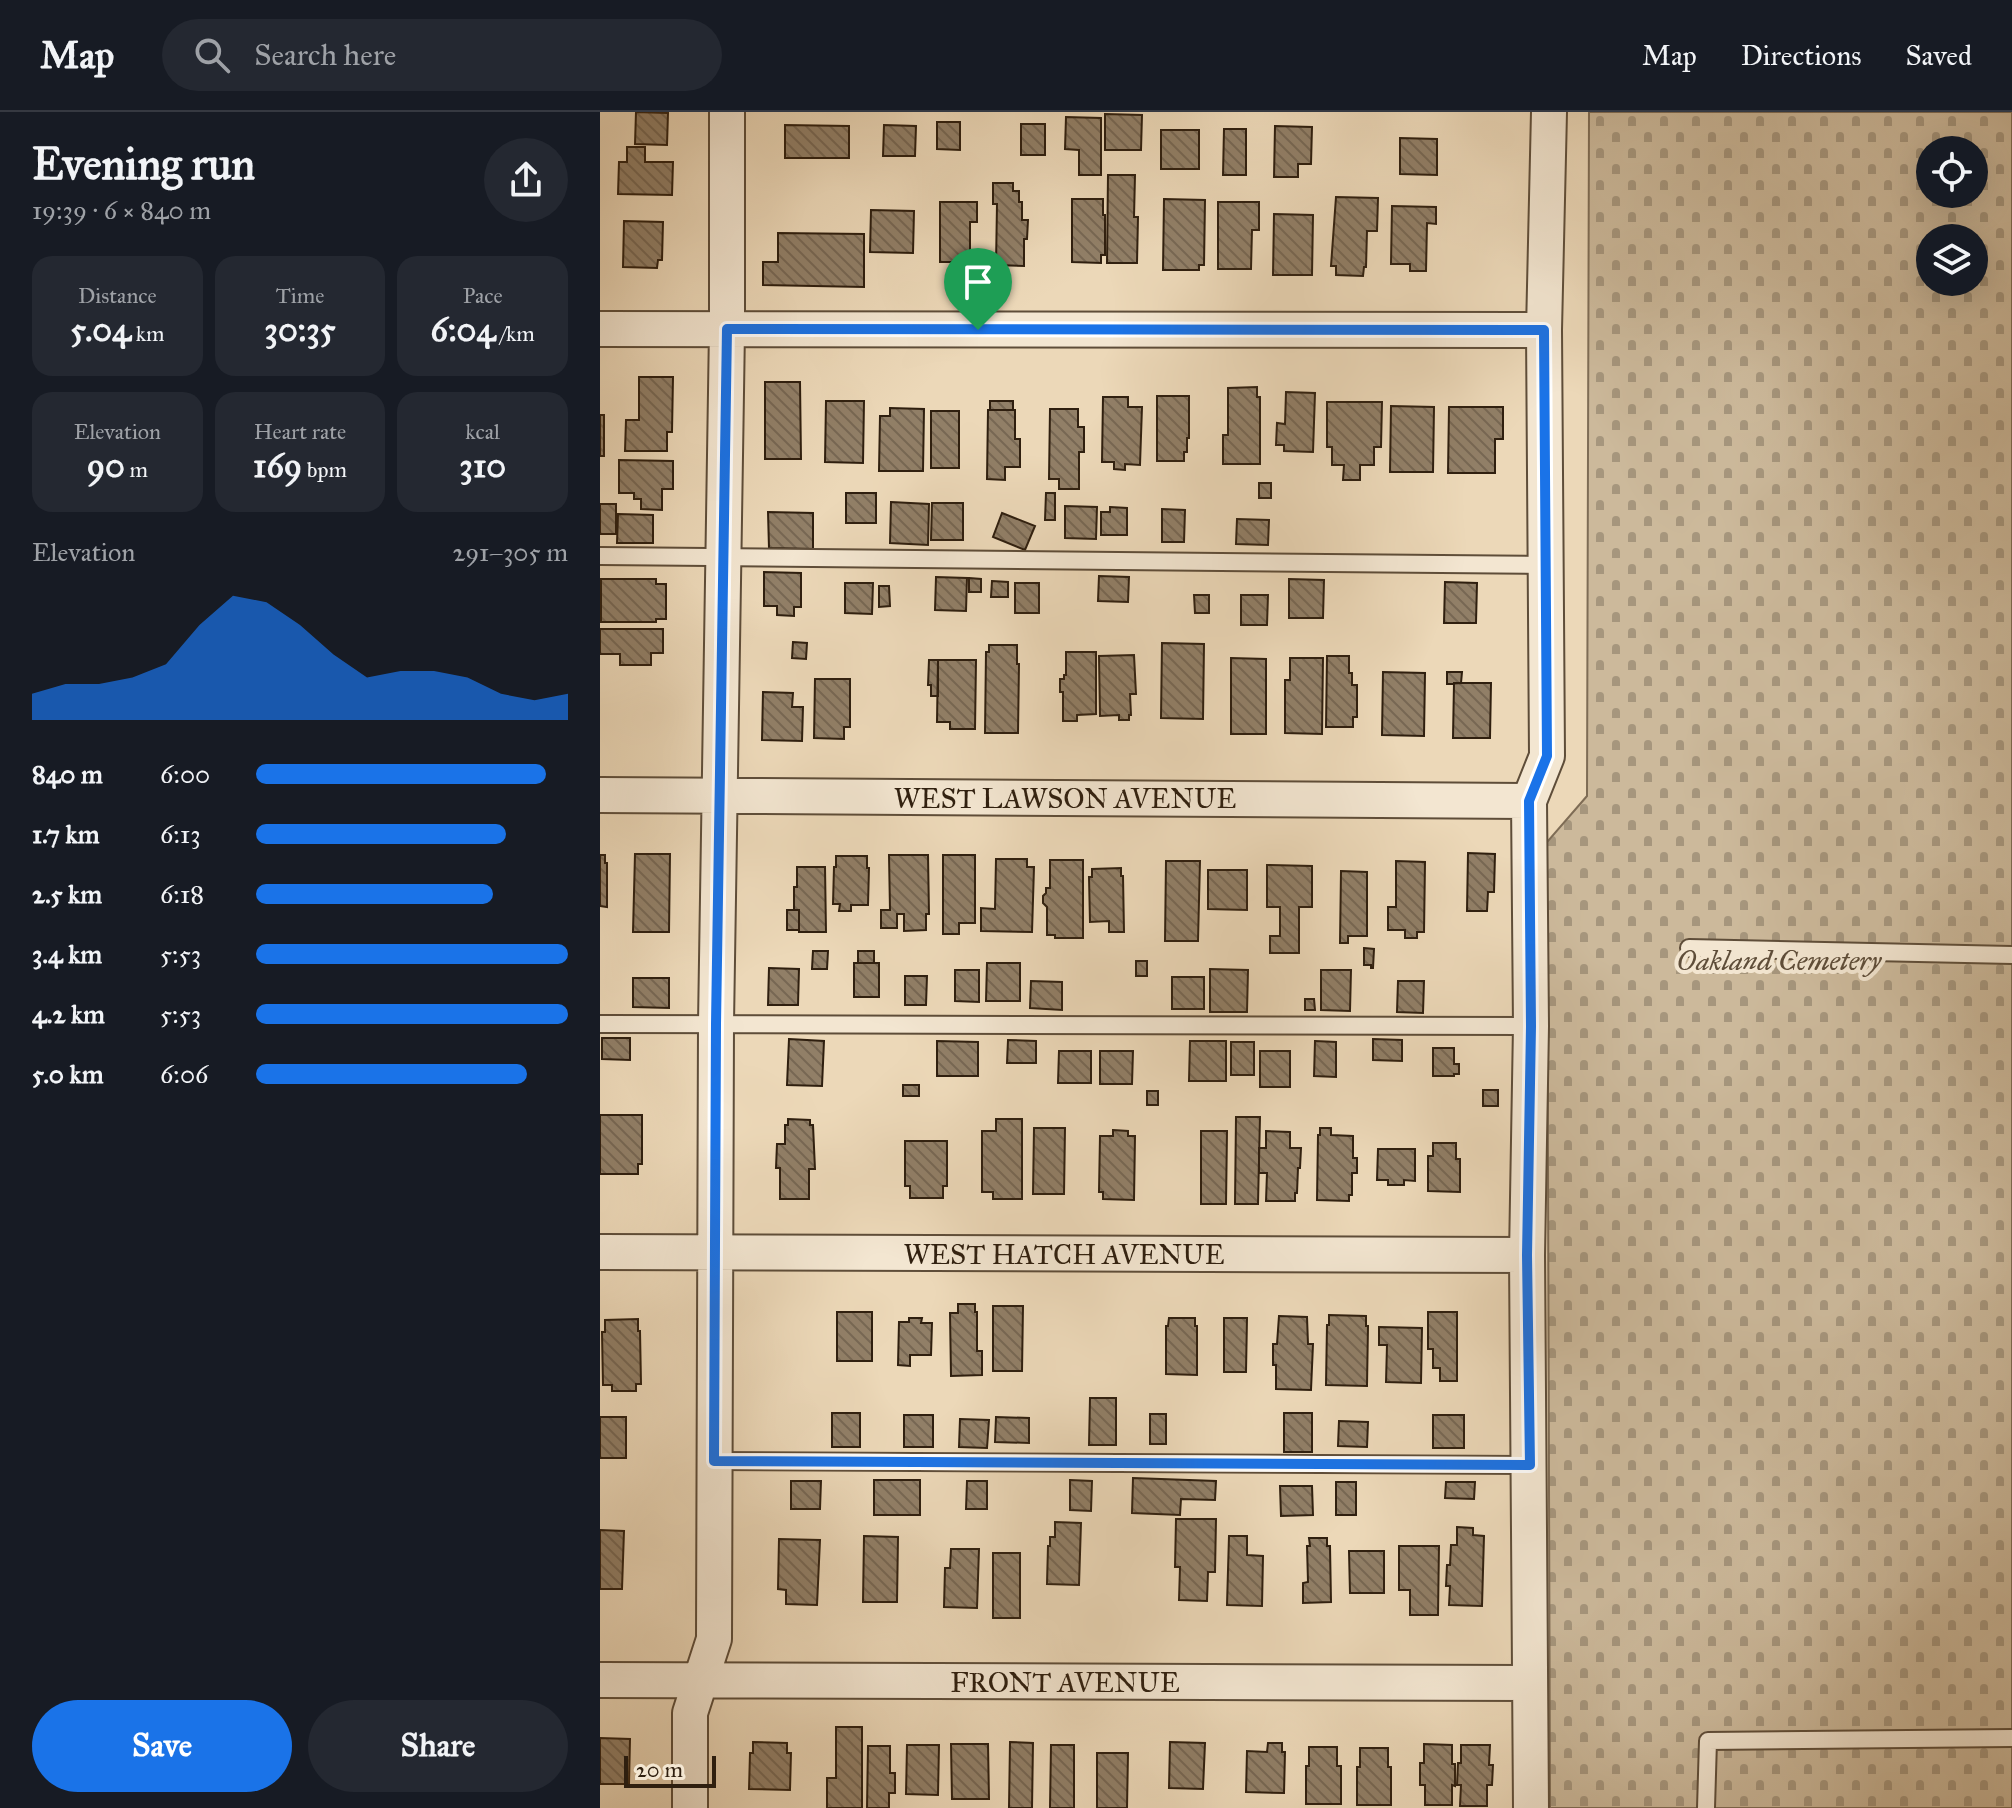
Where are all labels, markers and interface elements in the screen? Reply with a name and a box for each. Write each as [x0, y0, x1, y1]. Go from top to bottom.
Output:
search box [162, 19, 722, 91]
text: Map [40, 32, 114, 78]
icon: search [190, 33, 234, 77]
text: Search here [254, 37, 396, 73]
text: Map [1642, 38, 1697, 73]
text: Directions [1741, 38, 1862, 73]
text: Saved [1906, 38, 1972, 73]
map controls [1916, 136, 1988, 296]
button: locate [1916, 136, 1988, 208]
text: Evening run [32, 137, 255, 191]
button: share [484, 138, 568, 222]
text: 19:39 · 6 × 840 m [32, 194, 211, 226]
button: layers [1916, 224, 1988, 296]
pin [944, 248, 1012, 330]
icon: arrive [956, 260, 1000, 304]
text: Distance [78, 282, 157, 309]
text: Time [276, 282, 324, 309]
text: Pace [463, 282, 503, 309]
text: 5.04 [70, 309, 131, 350]
text: 30:35 [264, 309, 336, 350]
text: 6:04 [431, 309, 495, 350]
text: km [131, 320, 164, 347]
text: /km [495, 320, 535, 347]
text: Elevation [74, 418, 161, 445]
text: Heart rate [254, 418, 346, 445]
text: kcal [465, 418, 500, 445]
text: 90 [87, 445, 125, 486]
text: 169 [253, 445, 302, 486]
text: 310 [459, 445, 506, 486]
text: m [125, 456, 148, 483]
text: bpm [302, 456, 347, 483]
text: Elevation [32, 536, 135, 568]
text: 291–305 m [452, 536, 568, 568]
text: 840 m [32, 758, 103, 790]
text: 6:00 [160, 758, 210, 790]
street label: WEST LAWSON AVENUE [894, 781, 1236, 816]
text: 1.7 km [32, 818, 100, 850]
text: 6:13 [160, 818, 201, 850]
text: 2.5 km [32, 878, 102, 910]
text: 6:18 [160, 878, 204, 910]
text: 3.4 km [32, 938, 102, 970]
text: 5:53 [160, 938, 201, 970]
park label: Oakland Cemetery [1677, 943, 1883, 978]
text: 4.2 km [32, 998, 105, 1030]
text: 5:53 [160, 998, 201, 1030]
text: 5.0 km [32, 1058, 104, 1090]
text: 6:06 [160, 1058, 208, 1090]
street label: WEST HATCH AVENUE [903, 1237, 1225, 1272]
street label: FRONT AVENUE [950, 1665, 1180, 1700]
button: Save [32, 1700, 292, 1792]
button: Share [308, 1700, 568, 1792]
scale bar [624, 1752, 716, 1788]
text: 20 m [636, 1756, 683, 1783]

